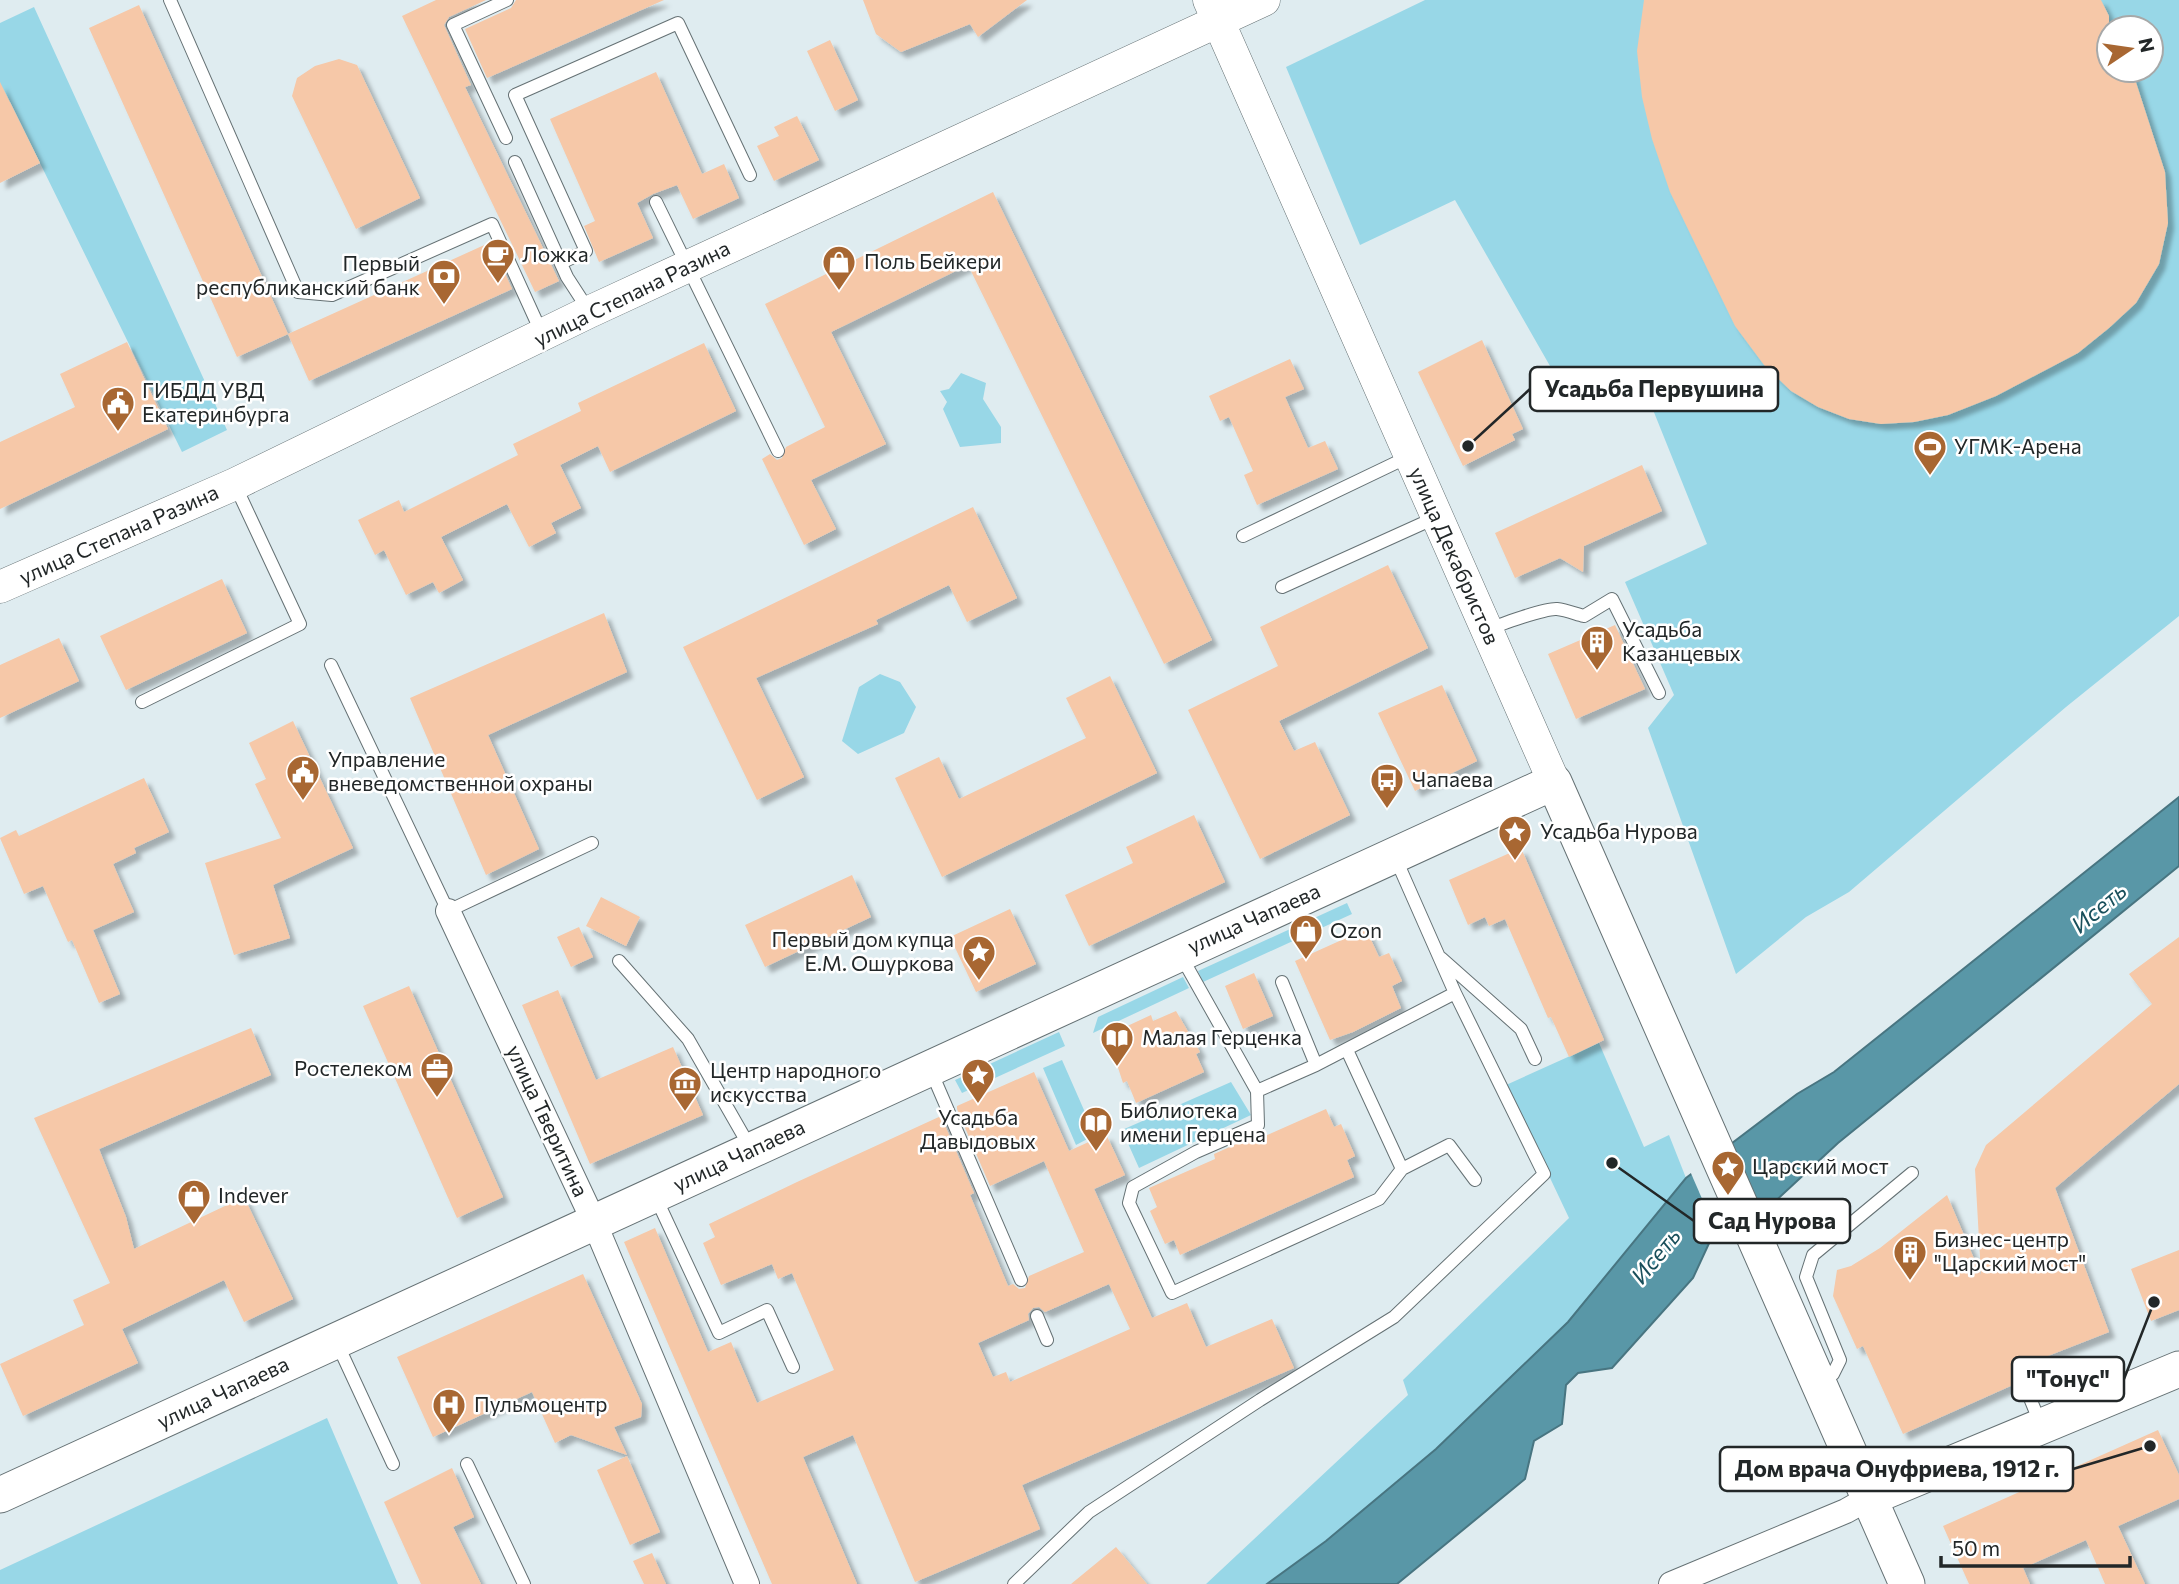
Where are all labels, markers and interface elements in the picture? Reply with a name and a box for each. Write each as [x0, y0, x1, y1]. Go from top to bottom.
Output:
north arrow [2095, 14, 2165, 84]
text: N [2134, 36, 2160, 55]
street label: улица Степана Разина [529, 234, 734, 351]
cafe icon: Ложка [479, 236, 517, 285]
place label: Ложка [522, 241, 589, 266]
shop icon: Поль Бейкери [820, 243, 858, 292]
place label: Поль Бейкери [864, 248, 1001, 273]
place label: Первый республиканский банк [196, 250, 420, 299]
bank icon: Первый республиканский банк [425, 257, 463, 306]
callout: Усадьба Первушина [1530, 367, 1778, 411]
text: Усадьба Первушина [1544, 374, 1764, 402]
place label: ГИБДД УВД Екатеринбурга [142, 377, 289, 426]
public building icon: ГИБДД УВД Екатеринбурга [99, 384, 137, 433]
sports icon: УГМК-Арена [1911, 428, 1949, 477]
place label: УГМК-Арена [1954, 433, 2082, 458]
street label: улица Декабристов [1405, 463, 1506, 648]
street label: улица Степана Разина [15, 478, 222, 589]
place label: Усадьба Казанцевых [1622, 616, 1741, 665]
building icon: Усадьба Казанцевых [1578, 623, 1616, 672]
place label: Управление вневедомственной охраны [328, 746, 593, 795]
public building icon: Управление вневедомственной охраны [284, 753, 322, 802]
bus stop icon: Чапаева [1368, 761, 1406, 810]
place label: Чапаева [1412, 766, 1493, 791]
place icon: Усадьба Нурова [1496, 813, 1534, 862]
place label: Усадьба Нурова [1540, 818, 1698, 843]
water label: Исеть [2065, 876, 2132, 938]
street label: улица Чапаева [1183, 877, 1324, 958]
shop icon: Ozon [1287, 912, 1325, 961]
place label: Ozon [1330, 917, 1382, 942]
place label: Первый дом купца Е.М. Ошуркова [772, 926, 954, 975]
place icon: Первый дом купца Е.М. Ошуркова [960, 933, 998, 982]
library icon: Малая Герценка [1098, 1019, 1136, 1068]
place label: Малая Герценка [1142, 1024, 1302, 1049]
street label: улица Тверитина [502, 1041, 594, 1200]
office icon: Ростелеком [418, 1050, 456, 1099]
place label: Ростелеком [294, 1055, 412, 1080]
place icon: Усадьба Давыдовых [959, 1056, 997, 1105]
place label: Центр народного искусства [710, 1057, 881, 1106]
museum icon: Центр народного искусства [666, 1064, 704, 1113]
place label: Библиотека имени Герцена [1120, 1097, 1266, 1146]
place label: Усадьба Давыдовых [920, 1104, 1036, 1153]
library icon: Библиотека имени Герцена [1077, 1104, 1115, 1153]
street label: улица Чапаева [669, 1113, 808, 1196]
place icon: Царский мост [1709, 1148, 1747, 1197]
place label: Царский мост [1752, 1153, 1889, 1178]
shop icon: Indever [175, 1177, 213, 1226]
place label: Indever [218, 1182, 289, 1207]
callout: Сад Нурова [1694, 1199, 1850, 1243]
text: Сад Нурова [1708, 1206, 1836, 1234]
water label: Исеть [1624, 1222, 1686, 1289]
place label: Бизнес-центр "Царский мост" [1934, 1226, 2086, 1275]
building icon: Бизнес-центр "Царский мост" [1891, 1233, 1929, 1282]
street label: улица Чапаева [153, 1350, 292, 1433]
callout: "Тонус" [2012, 1357, 2124, 1401]
text: "Тонус" [2026, 1364, 2110, 1392]
hospital icon: Пульмоцентр [430, 1386, 468, 1435]
place label: Пульмоцентр [474, 1391, 608, 1416]
callout: Дом врача Онуфриева, 1912 г. [1720, 1447, 2073, 1491]
text: Дом врача Онуфриева, 1912 г. [1735, 1454, 2059, 1482]
scale bar [1941, 1524, 2130, 1568]
text: 50 m [1952, 1535, 2000, 1560]

